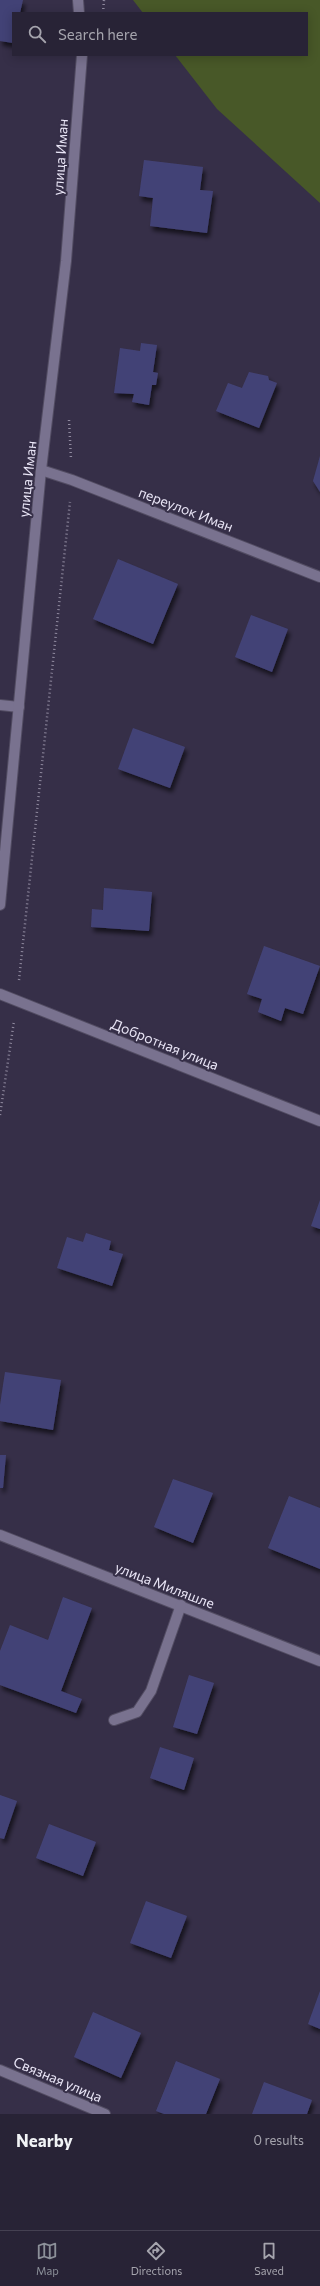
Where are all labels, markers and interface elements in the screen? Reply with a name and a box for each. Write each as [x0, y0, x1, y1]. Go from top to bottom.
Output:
search box [12, 12, 308, 56]
icon: search [26, 23, 48, 45]
text: Search here [58, 25, 137, 43]
street label: улица Иман [49, 118, 71, 196]
street label: улица Иман [15, 440, 39, 518]
street label: переулок Иман [136, 483, 236, 535]
street label: Добротная улица [109, 1015, 221, 1073]
street label: улица Миляшле [113, 1558, 217, 1612]
street label: Связная улица [11, 2053, 105, 2105]
text: Nearby [16, 2130, 73, 2151]
text: 0 results [253, 2132, 304, 2148]
tab: Map [36, 2240, 59, 2277]
tab: Directions [131, 2240, 182, 2277]
tab: Saved [254, 2240, 284, 2277]

